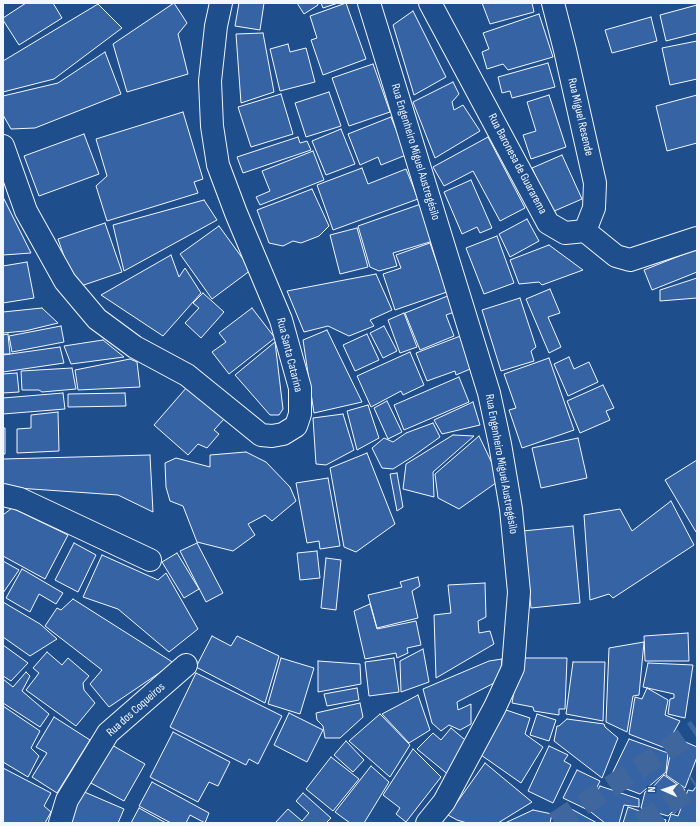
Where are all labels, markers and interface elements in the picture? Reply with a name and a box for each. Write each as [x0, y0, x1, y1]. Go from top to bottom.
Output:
street label: Rua Miguel Resende [564, 77, 596, 157]
street label: Rua Engenheiro Miguel Austregésilo [387, 82, 443, 222]
street label: Rua Baronesa de Guararema [484, 111, 550, 217]
street label: Rua Santa Catarina [273, 316, 305, 394]
street label: Rua Engenheiro Miguel Austregésilo [482, 393, 520, 535]
street label: Rua dos Coqueiros [104, 680, 168, 740]
north arrow [644, 770, 684, 810]
text: N [645, 786, 658, 793]

